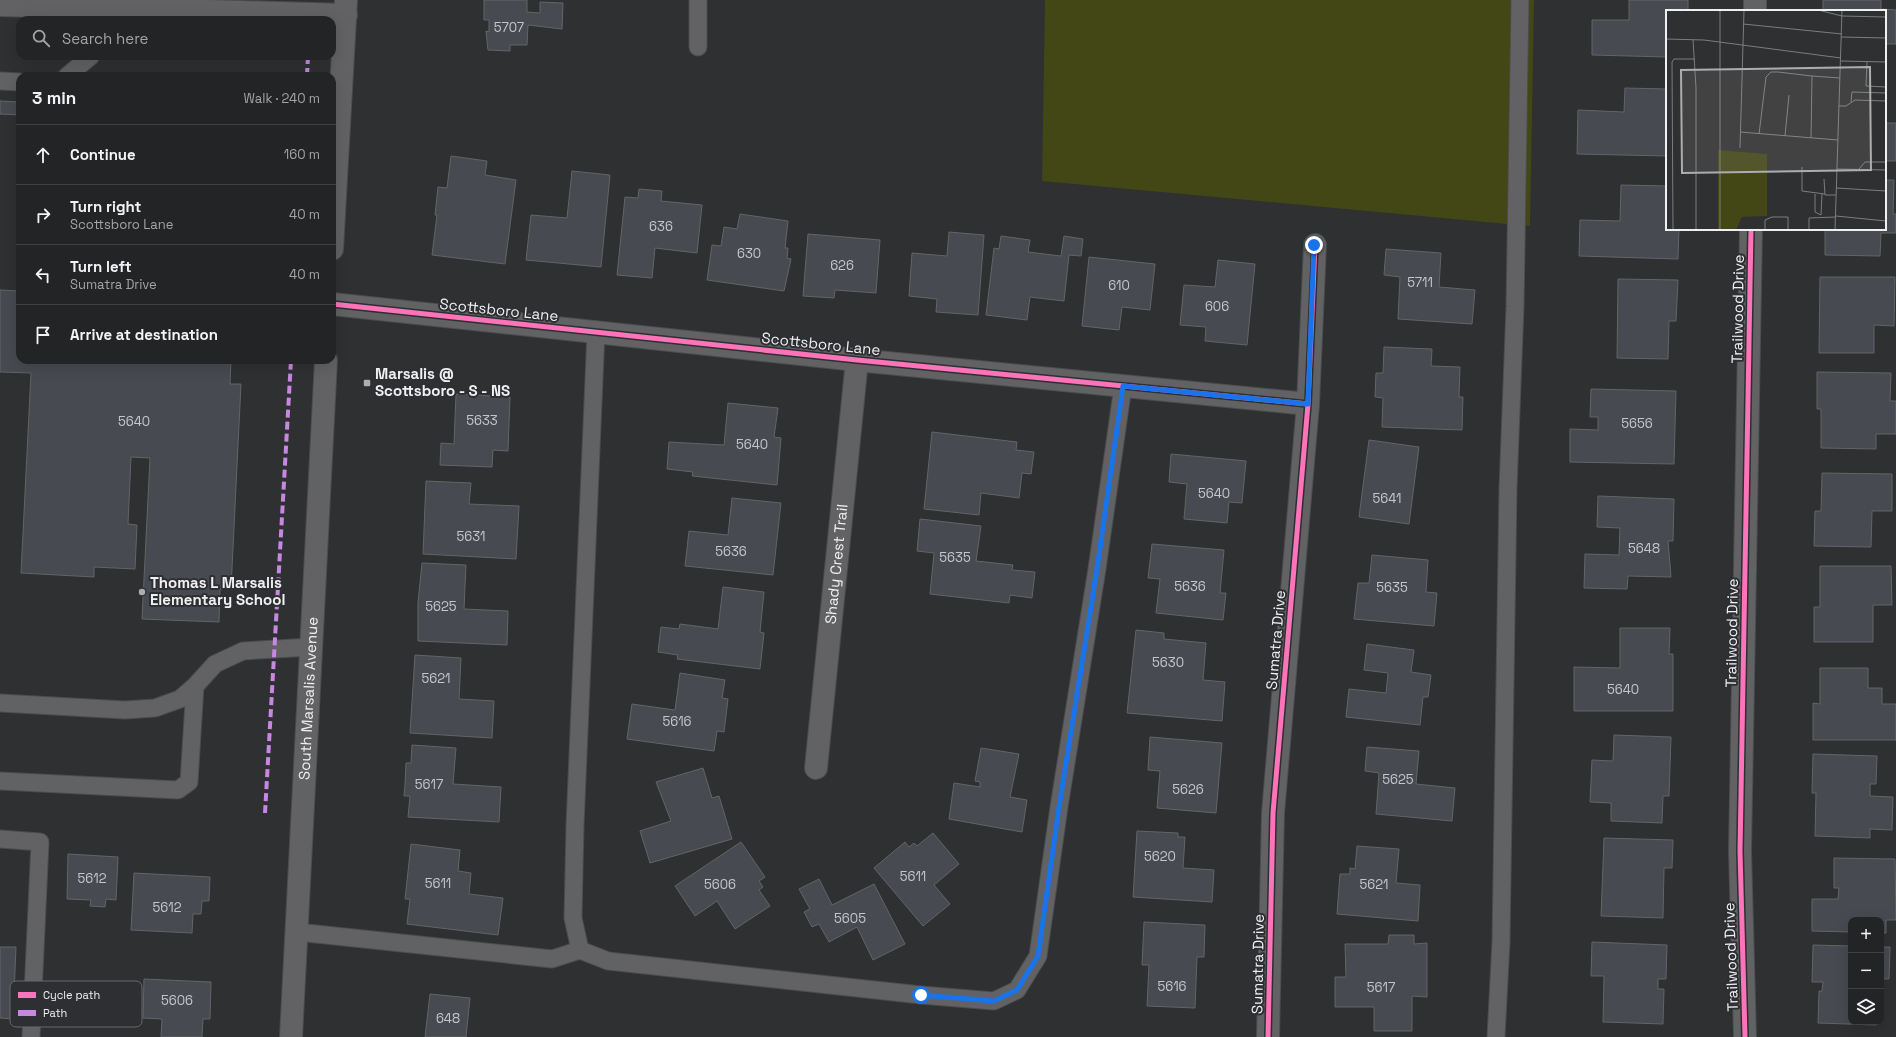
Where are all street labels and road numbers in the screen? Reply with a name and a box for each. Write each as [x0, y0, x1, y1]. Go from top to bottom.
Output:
street label: Trailwood Drive [1727, 254, 1748, 364]
street label: Scottsboro Lane [439, 294, 560, 325]
street label: Scottsboro Lane [761, 328, 882, 359]
street label: Shady Crest Trail [821, 503, 851, 625]
street label: Trailwood Drive [1721, 578, 1742, 688]
street label: Sumatra Drive [1262, 589, 1289, 691]
street label: South Marsalis Avenue [294, 616, 322, 780]
street label: Trailwood Drive [1719, 902, 1742, 1012]
street label: Sumatra Drive [1247, 914, 1268, 1014]

